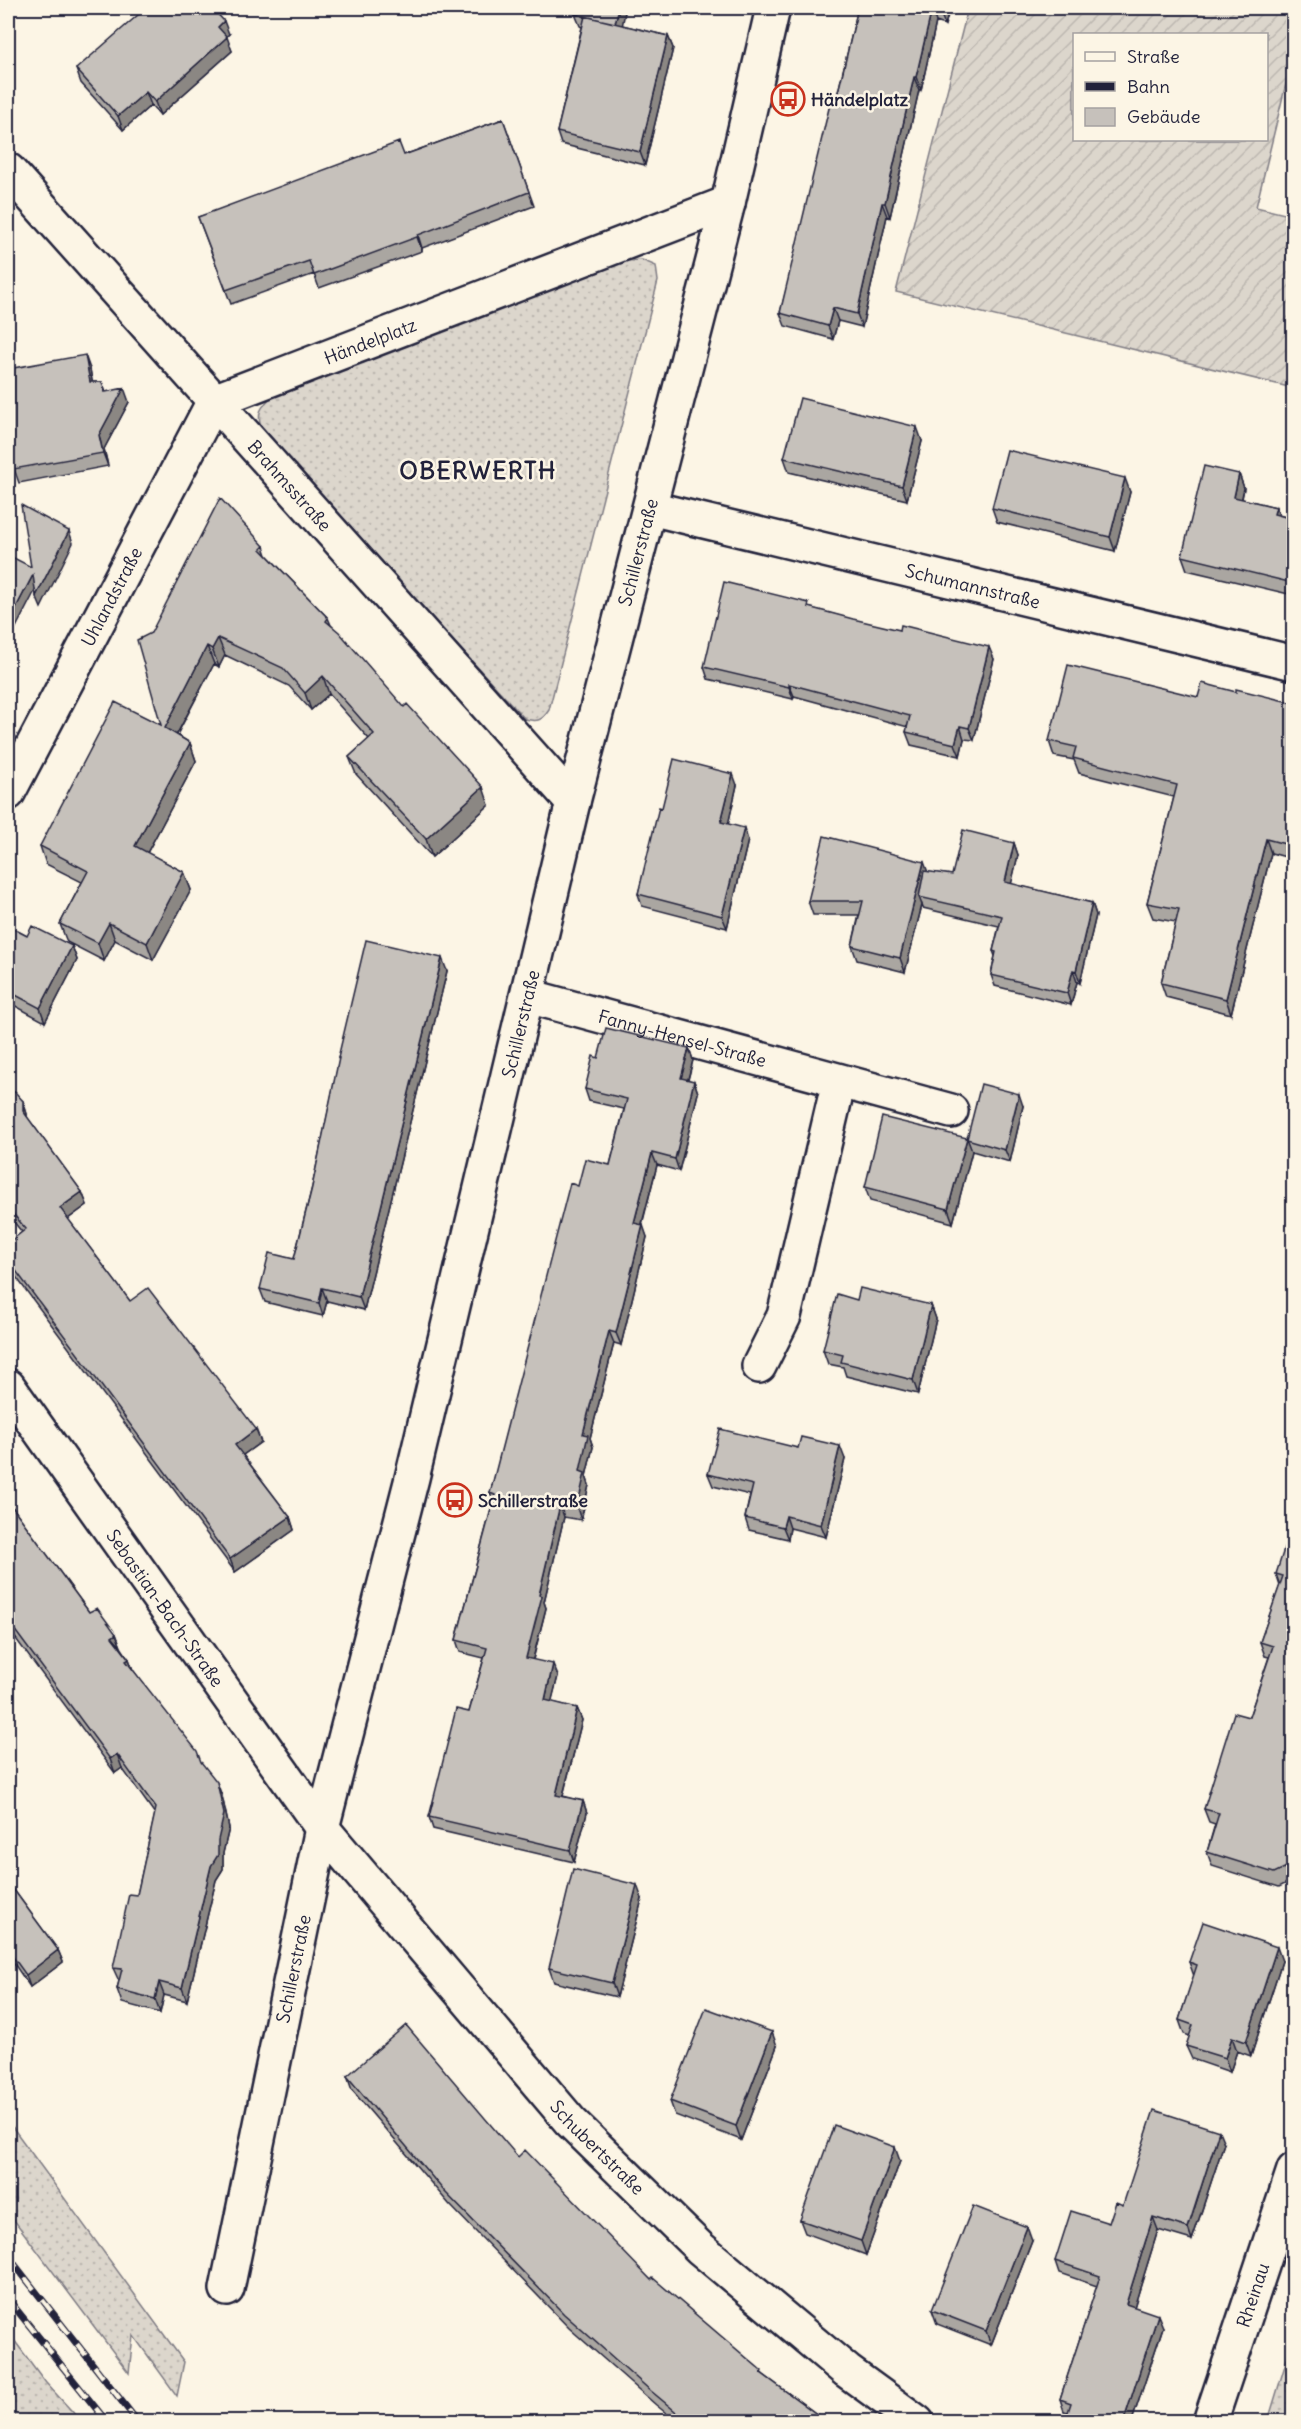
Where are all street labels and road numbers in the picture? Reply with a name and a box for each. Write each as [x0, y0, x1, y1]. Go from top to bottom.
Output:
street label: Händelplatz [321, 313, 420, 369]
street label: Brahmsstraße [243, 435, 337, 536]
street label: Schillerstraße [613, 496, 663, 608]
street label: Uhlandstraße [76, 543, 147, 650]
street label: Schumannstraße [903, 558, 1043, 613]
street label: Schillerstraße [496, 968, 544, 1080]
street label: Fanny-Hensel-Straße [596, 1004, 769, 1072]
street label: Sebastian-Bach-Straße [102, 1525, 229, 1691]
street label: Schillerstraße [271, 1913, 315, 2025]
street label: Schubertstraße [546, 2095, 650, 2199]
street label: Rheinau [1231, 2260, 1274, 2330]

